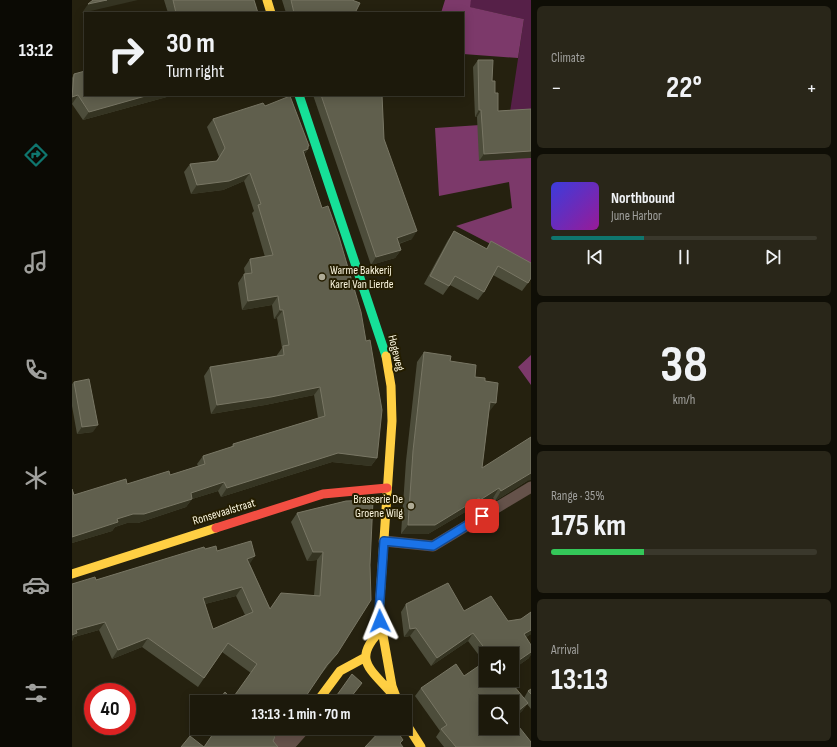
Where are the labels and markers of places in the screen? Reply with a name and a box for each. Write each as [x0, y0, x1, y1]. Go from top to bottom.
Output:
place label: Warme Bakkerij Karel Van Lierde [330, 263, 394, 292]
marker: Warme Bakkerij Karel Van Lierde [317, 272, 327, 282]
place label: Brasserie De Groene Wilg [353, 492, 403, 521]
pin [465, 499, 499, 533]
marker: Brasserie De Groene Wilg [406, 501, 416, 511]

